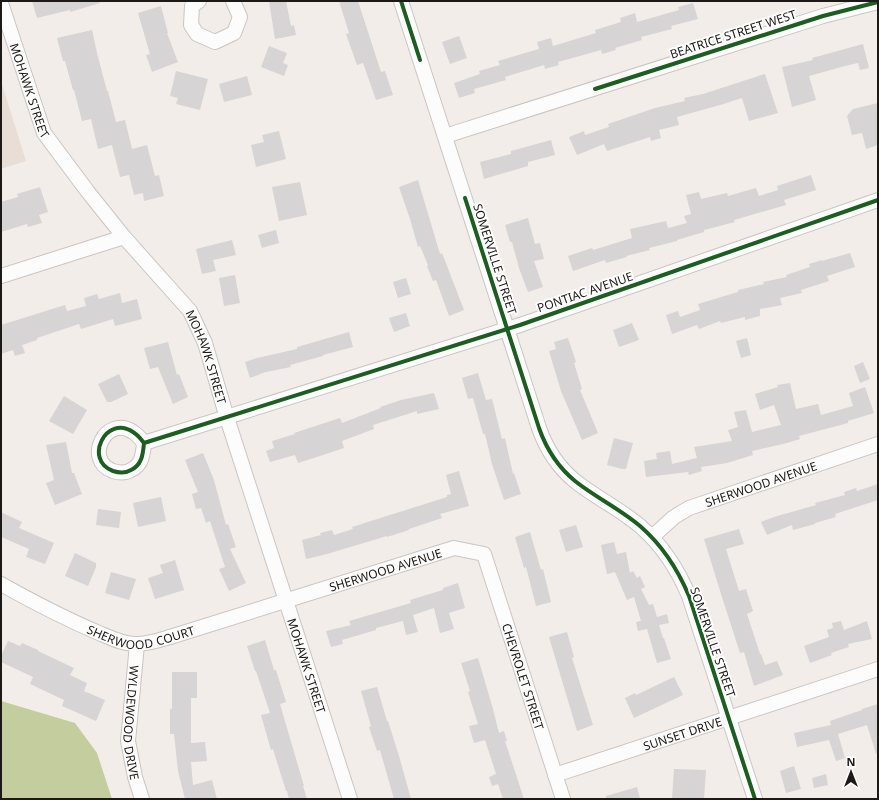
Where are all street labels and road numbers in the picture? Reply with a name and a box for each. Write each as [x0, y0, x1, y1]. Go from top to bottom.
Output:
street label: BEATRICE STREET WEST [668, 5, 799, 62]
street label: MOHAWK STREET [6, 41, 54, 142]
street label: SOMERVILLE STREET [469, 202, 521, 317]
street label: PONTIAC AVENUE [535, 268, 635, 316]
street label: MOHAWK STREET [182, 307, 231, 406]
street label: SHERWOOD AVENUE [703, 457, 819, 511]
street label: SHERWOOD AVENUE [327, 544, 444, 595]
street label: SOMERVILLE STREET [686, 585, 740, 700]
street label: MOHAWK STREET [284, 616, 330, 716]
street label: SHERWOOD COURT [84, 620, 197, 653]
street label: CHEVROLET STREET [498, 621, 549, 732]
street label: WYLDEWOOD DRIVE [119, 664, 144, 781]
street label: SUNSET DRIVE [641, 712, 724, 754]

